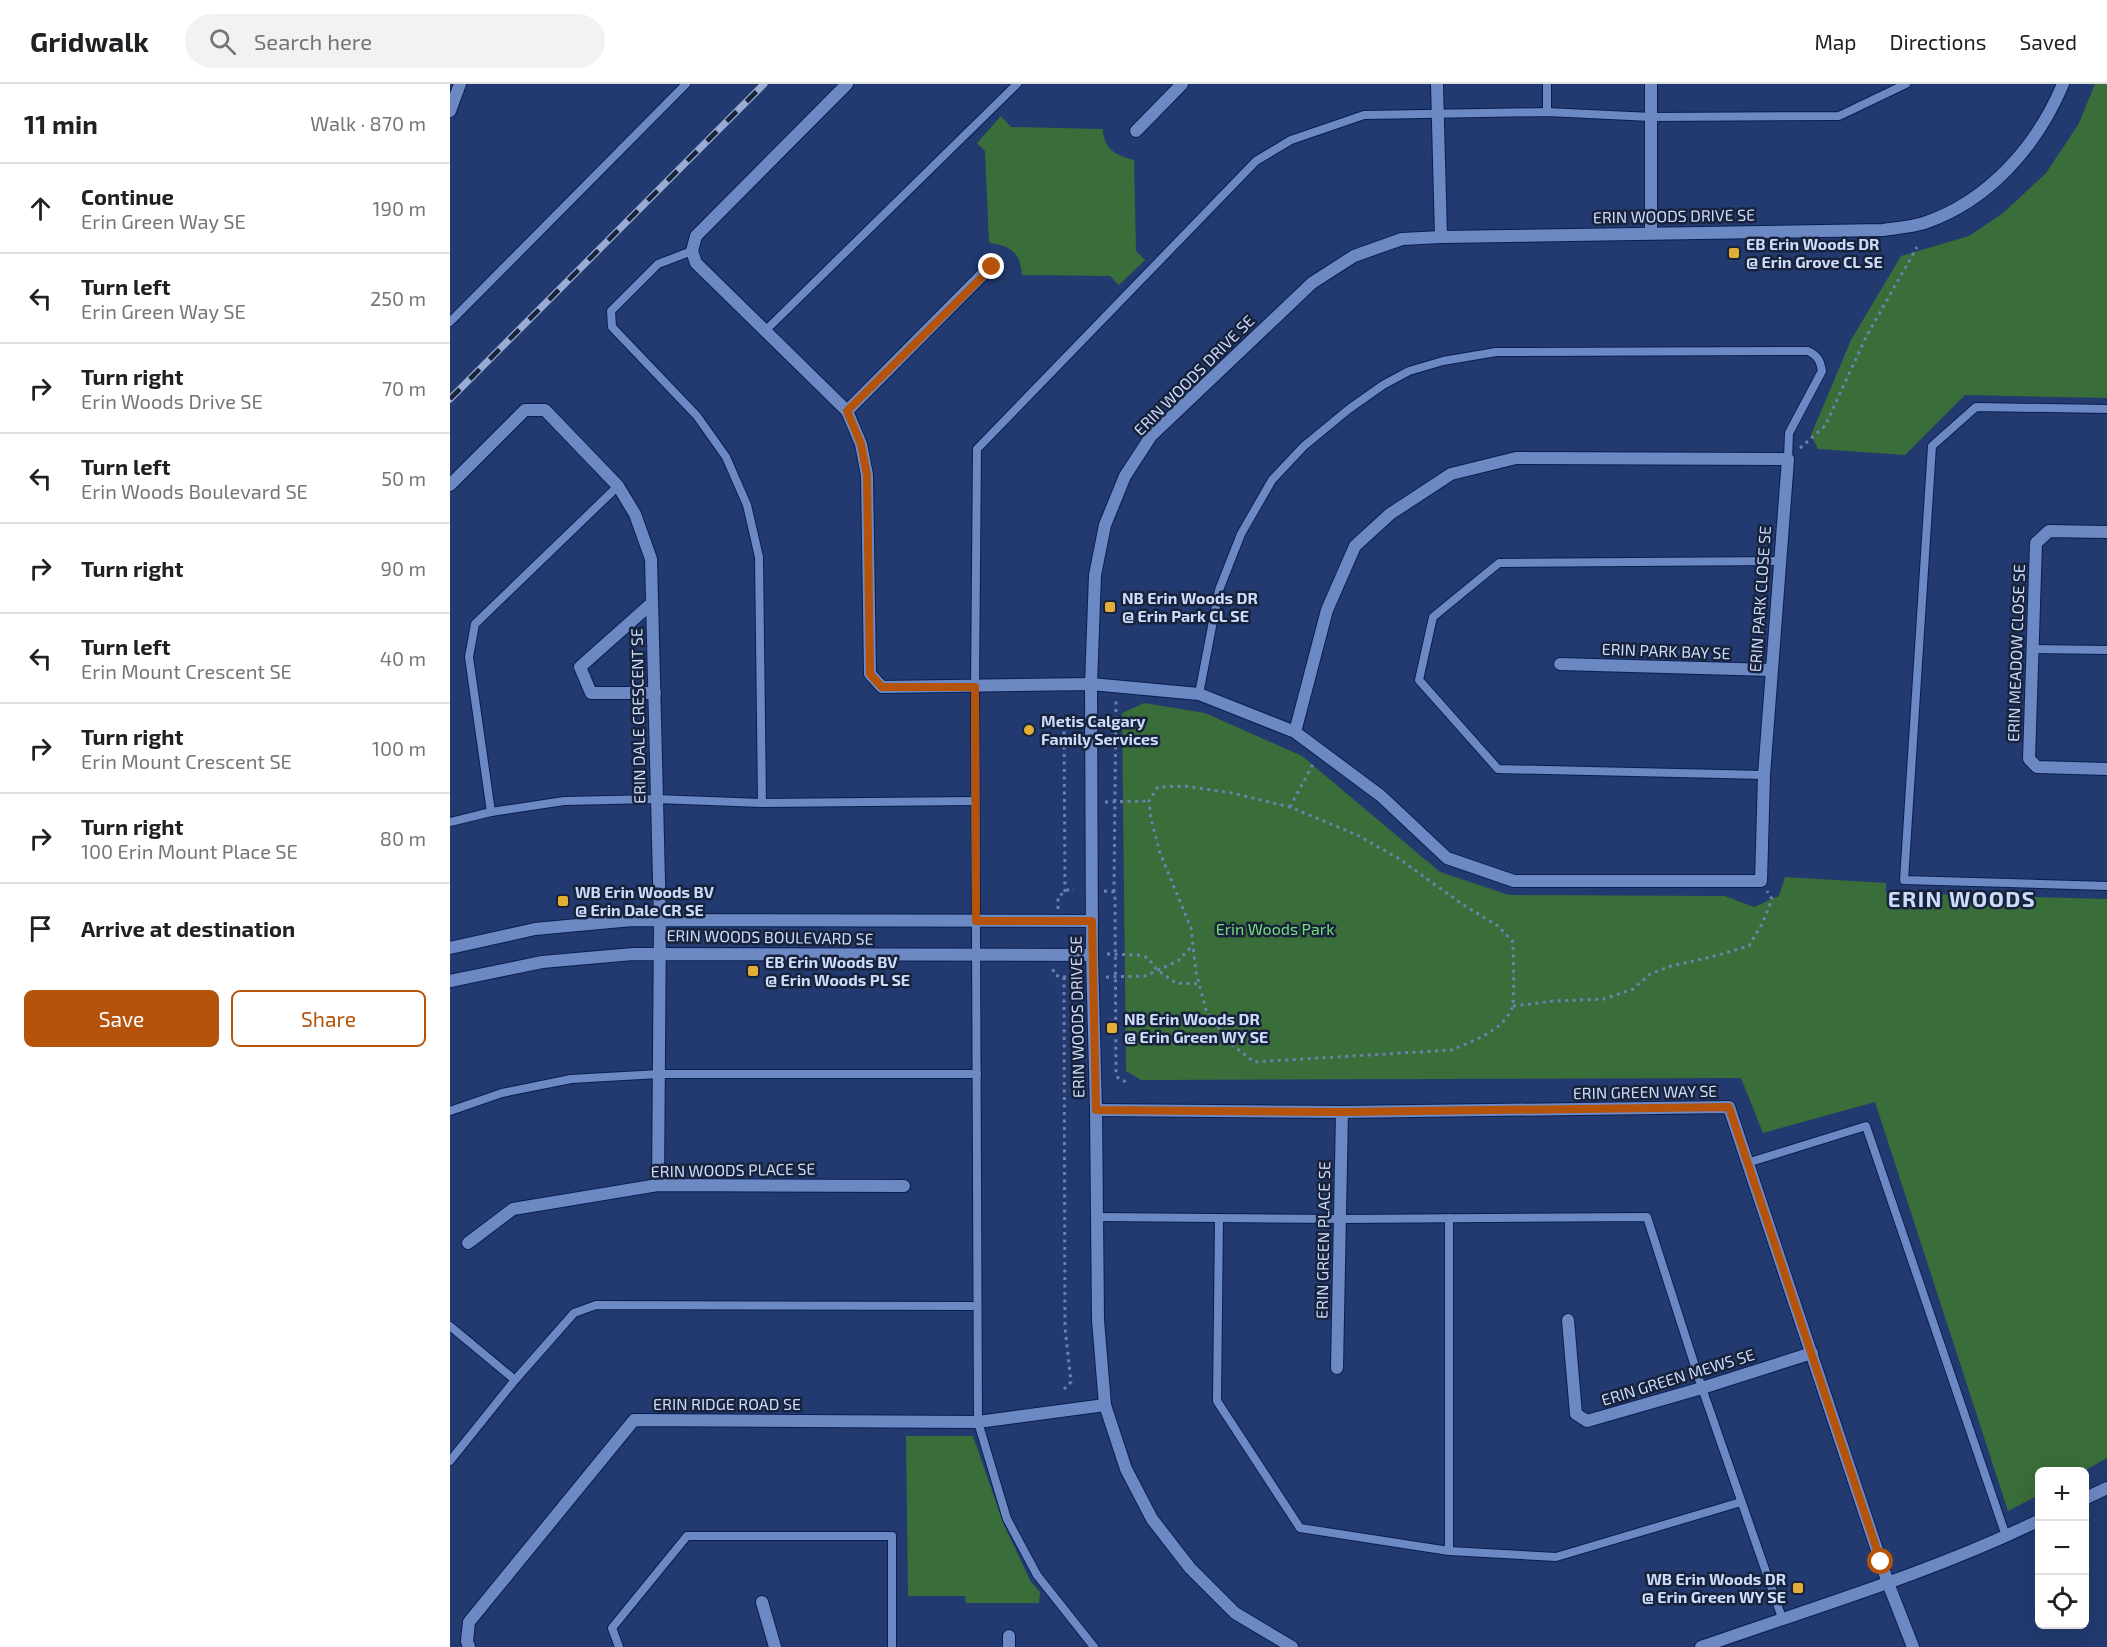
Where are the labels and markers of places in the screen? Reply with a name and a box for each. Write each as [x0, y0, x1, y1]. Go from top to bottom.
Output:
place label: EB Erin Woods DR @ Erin Grove CL SE [1746, 234, 1883, 271]
marker: EB Erin Woods DR @ Erin Grove CL SE [1727, 246, 1741, 260]
place label: NB Erin Woods DR @ Erin Park CL SE [1122, 588, 1258, 625]
marker: NB Erin Woods DR @ Erin Park CL SE [1103, 600, 1117, 614]
place label: Metis Calgary Family Services [1041, 711, 1159, 749]
marker: Metis Calgary Family Services [1022, 723, 1036, 737]
place label: WB Erin Woods BV @ Erin Dale CR SE [575, 882, 715, 919]
marker: WB Erin Woods BV @ Erin Dale CR SE [556, 894, 570, 908]
place label: EB Erin Woods BV @ Erin Woods PL SE [765, 952, 910, 989]
marker: EB Erin Woods BV @ Erin Woods PL SE [746, 964, 760, 978]
place label: NB Erin Woods DR @ Erin Green WY SE [1124, 1009, 1268, 1046]
marker: NB Erin Woods DR @ Erin Green WY SE [1105, 1021, 1119, 1035]
place label: WB Erin Woods DR @ Erin Green WY SE [1642, 1569, 1786, 1606]
marker: WB Erin Woods DR @ Erin Green WY SE [1791, 1581, 1805, 1595]

